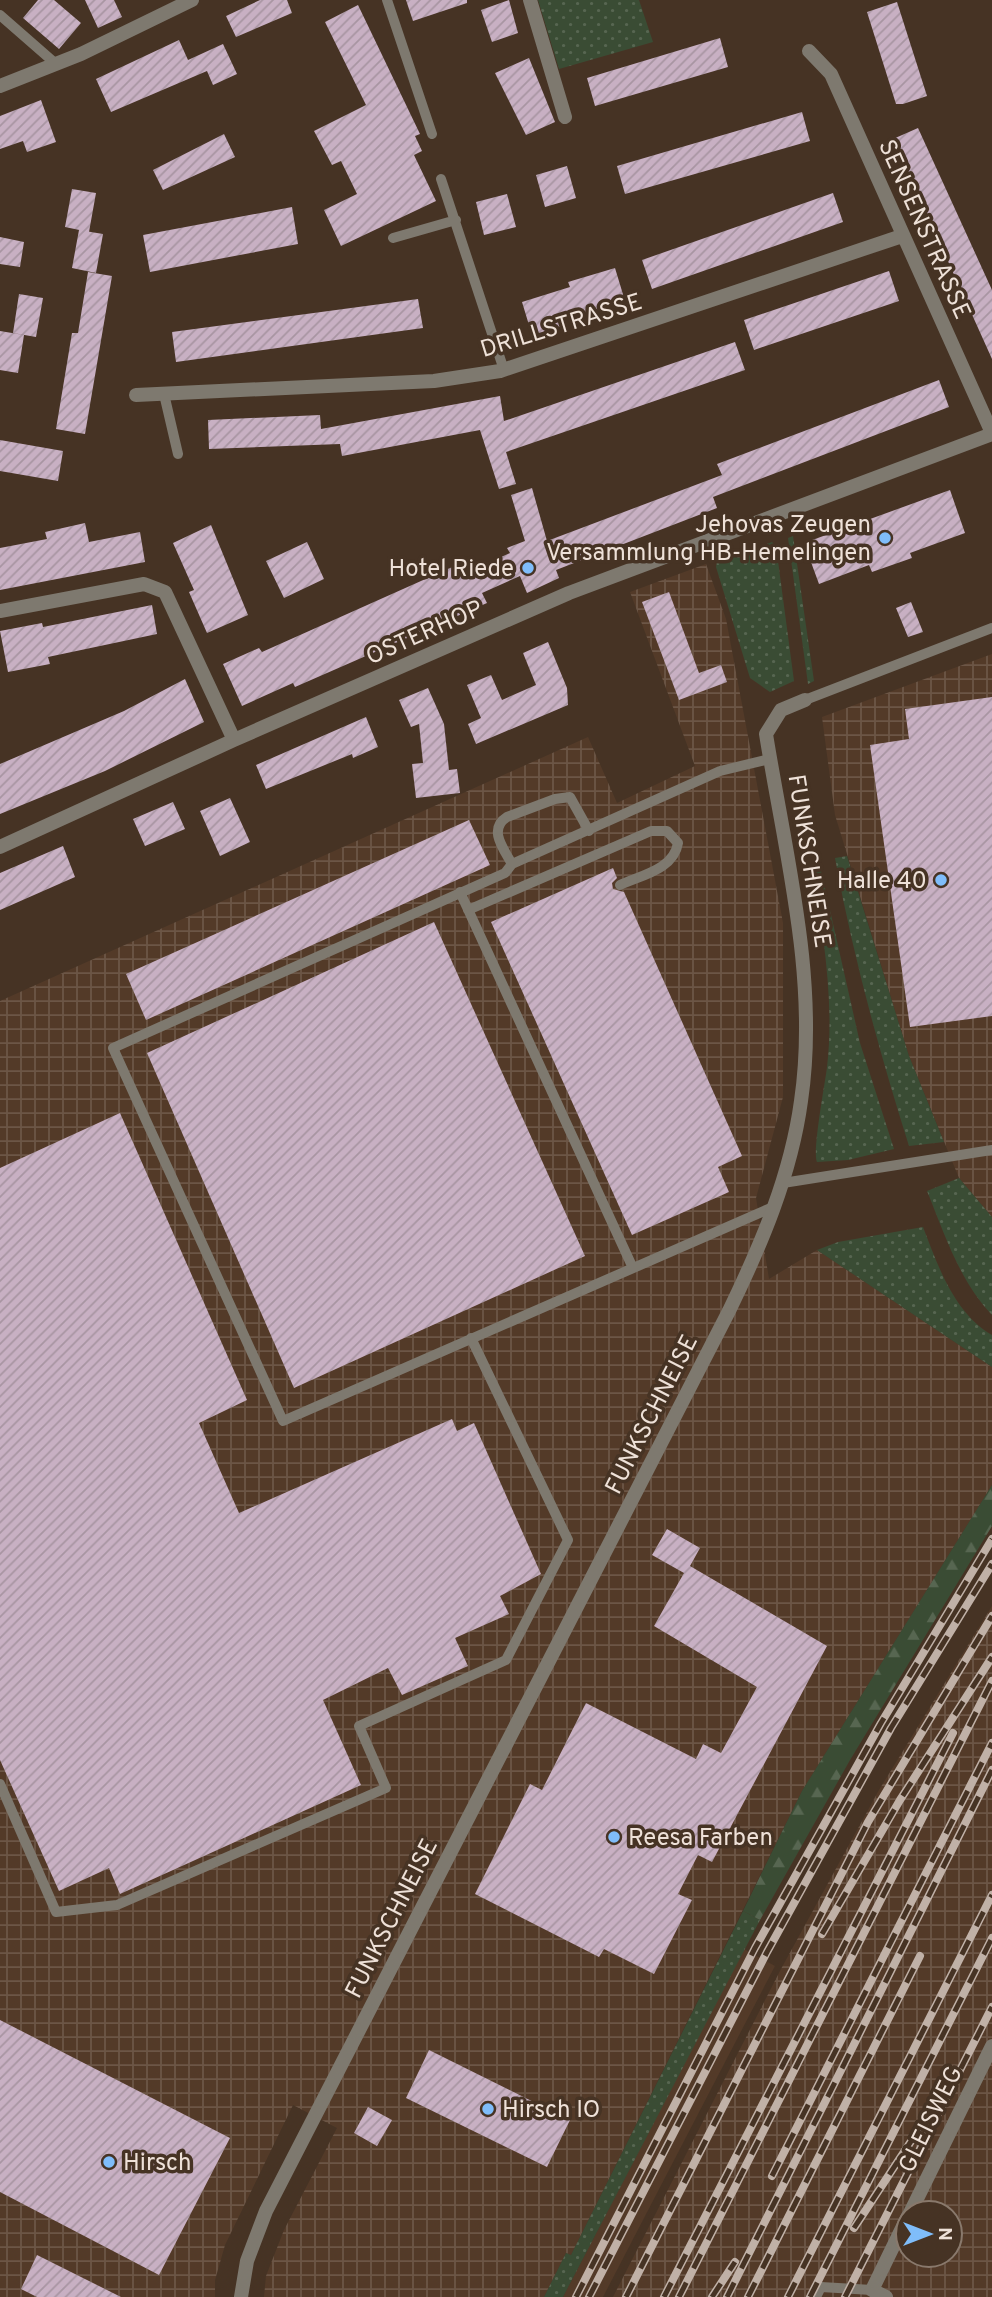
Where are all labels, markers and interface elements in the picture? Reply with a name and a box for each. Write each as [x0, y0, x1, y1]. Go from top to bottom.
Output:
street label: SENSENSTRASSE [870, 135, 976, 324]
street label: DRILLSTRASSE [477, 288, 646, 366]
place label: Jehovas Zeugen Versammlung HB-Hemelingen [546, 511, 871, 569]
marker: Jehovas Zeugen Versammlung HB-Hemelingen [877, 530, 893, 546]
place label: Hotel Riede [389, 555, 514, 585]
marker: Hotel Riede [520, 560, 536, 576]
street label: OSTERHOP [362, 595, 488, 673]
street label: FUNKSCHNEISE [780, 772, 837, 950]
place label: Halle 40 [837, 867, 927, 897]
marker: Halle 40 [933, 872, 949, 888]
street label: FUNKSCHNEISE [600, 1330, 706, 1500]
place label: Reesa Farben [628, 1824, 773, 1854]
marker: Reesa Farben [606, 1829, 622, 1845]
street label: FUNKSCHNEISE [340, 1834, 446, 2004]
street label: GLEISWEG [893, 2062, 970, 2178]
place label: Hirsch IO [502, 2096, 600, 2126]
marker: Hirsch IO [480, 2101, 496, 2117]
place label: Hirsch [123, 2149, 192, 2179]
marker: Hirsch [101, 2154, 117, 2170]
north arrow [894, 2199, 964, 2269]
text: N [932, 2227, 956, 2241]

